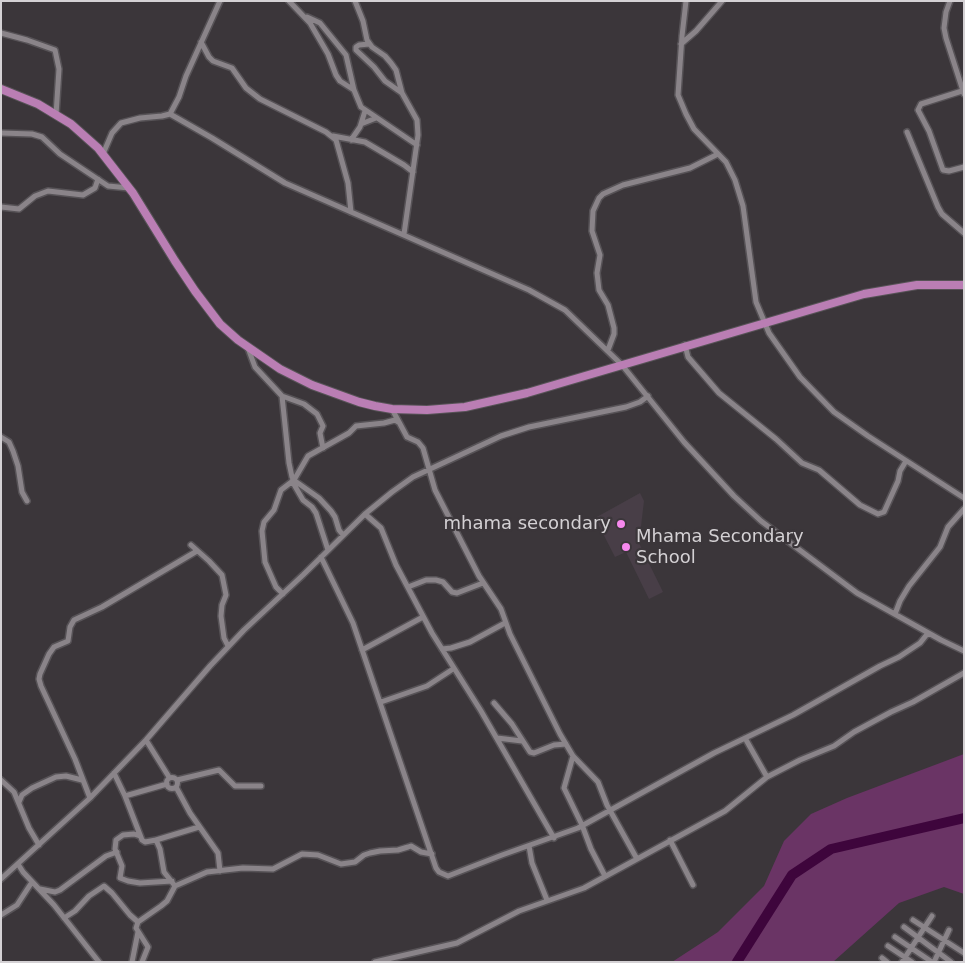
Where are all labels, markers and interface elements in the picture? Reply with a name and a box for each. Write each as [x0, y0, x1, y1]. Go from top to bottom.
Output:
place label: mhama secondary [443, 513, 611, 535]
marker: mhama secondary [615, 518, 627, 530]
place label: Mhama Secondary School [636, 526, 804, 568]
marker: Mhama Secondary School [620, 541, 632, 553]

